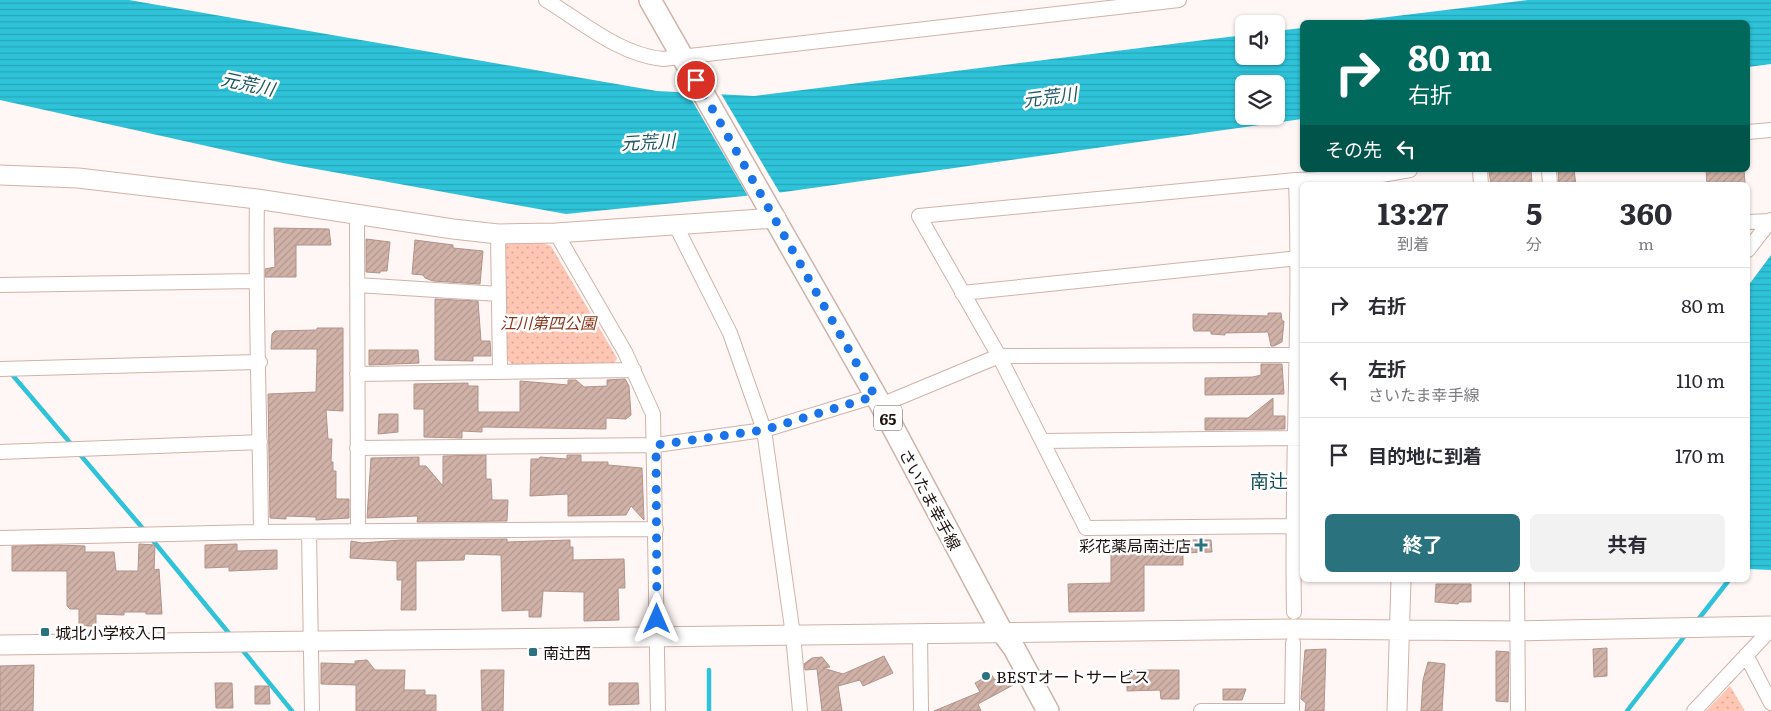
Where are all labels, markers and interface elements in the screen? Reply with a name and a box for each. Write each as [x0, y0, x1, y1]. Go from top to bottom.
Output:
map controls [1235, 15, 1285, 125]
button: sound [1235, 15, 1285, 65]
text: 80 m [1408, 30, 1492, 82]
icon: right [1325, 40, 1390, 105]
pin [675, 59, 717, 101]
water label: 元荒川 [219, 64, 279, 102]
icon: arrive [682, 66, 710, 94]
button: layers [1235, 75, 1285, 125]
text: 右折 [1408, 77, 1452, 110]
water label: 元荒川 [1022, 79, 1080, 113]
water label: 元荒川 [620, 126, 678, 156]
text: その先 [1325, 135, 1382, 163]
icon: left [1392, 135, 1420, 163]
text: 13:27 [1378, 190, 1448, 234]
text: 5 [1526, 190, 1542, 234]
text: 360 [1620, 190, 1672, 234]
text: 到着 [1397, 231, 1429, 255]
text: 分 [1526, 231, 1542, 255]
text: m [1638, 231, 1654, 255]
icon: right [1325, 291, 1353, 319]
text: 右折 [1368, 291, 1406, 319]
text: 80 m [1681, 291, 1725, 319]
park label: 江川第四公園 [500, 310, 598, 334]
text: 左折 [1368, 354, 1406, 382]
icon: left [1325, 366, 1353, 394]
text: 110 m [1676, 366, 1725, 394]
text: さいたま幸手線 [1368, 382, 1480, 406]
road number: 65 [874, 406, 902, 430]
icon: arrive [1325, 441, 1353, 469]
text: 目的地に到着 [1368, 441, 1482, 469]
text: 170 m [1675, 441, 1725, 469]
street label: さいたま幸手線 [894, 444, 968, 554]
district label: 南辻 [1250, 466, 1288, 494]
button: 終了 [1325, 514, 1520, 572]
button: 共有 [1530, 514, 1725, 572]
place label: 彩花薬局南辻店 [1079, 533, 1191, 557]
marker: 彩花薬局南辻店 [1195, 539, 1207, 551]
position arrow [630, 592, 682, 644]
place label: 城北小学校入口 [55, 620, 167, 644]
marker: 城北小学校入口 [39, 626, 51, 638]
place label: 南辻西 [543, 640, 591, 664]
marker: 南辻西 [527, 646, 539, 658]
place label: BESTオートサービス [996, 664, 1150, 688]
marker: BESTオートサービス [980, 670, 992, 682]

